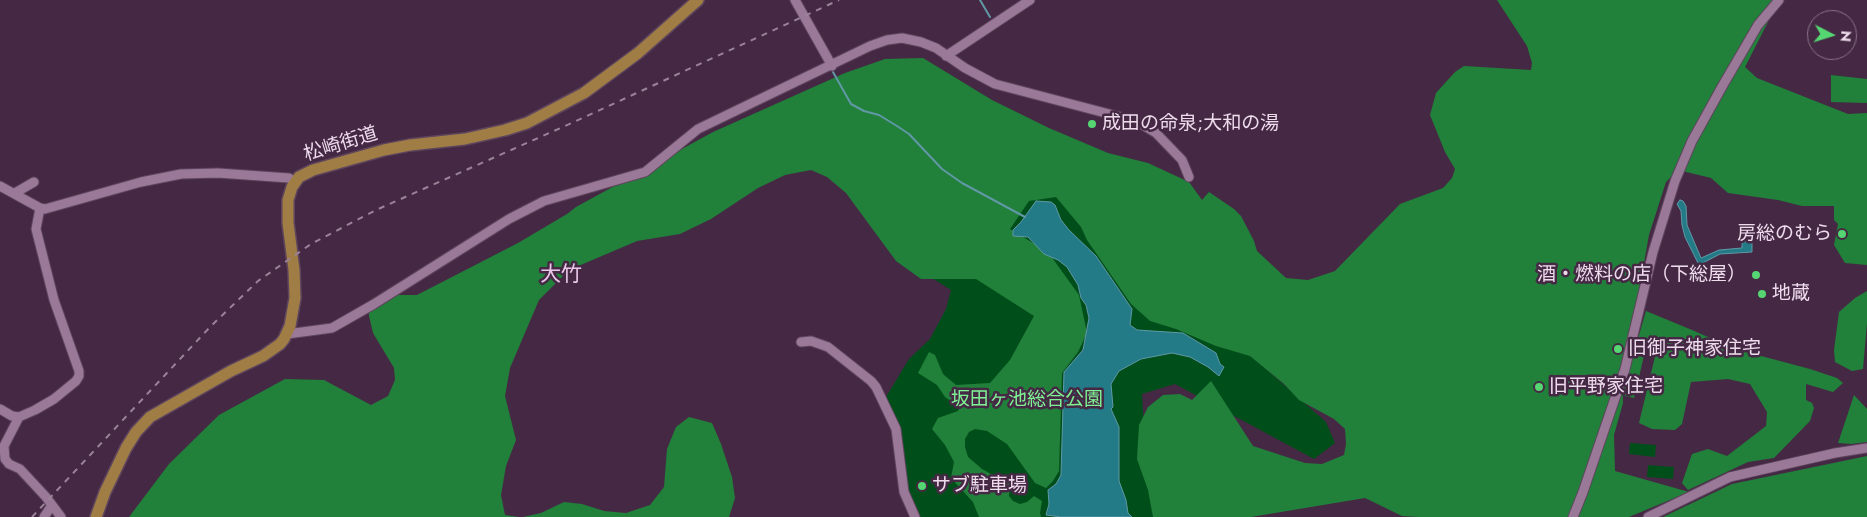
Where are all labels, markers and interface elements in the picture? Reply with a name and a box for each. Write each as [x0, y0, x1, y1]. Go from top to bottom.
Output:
north arrow [1807, 10, 1857, 60]
text: N [1836, 30, 1856, 43]
place label: 成田の命泉;大和の湯 [1102, 113, 1279, 135]
marker: 成田の命泉;大和の湯 [1086, 118, 1098, 130]
street label: 松崎街道 [301, 123, 381, 167]
place label: 房総のむら [1737, 223, 1832, 245]
marker: 房総のむら [1836, 228, 1848, 240]
district label: 大竹 [540, 263, 582, 289]
place label: 酒・燃料の店（下総屋） [1537, 264, 1746, 286]
marker: 酒・燃料の店（下総屋） [1750, 269, 1762, 281]
place label: 地蔵 [1772, 283, 1810, 305]
marker: 地蔵 [1756, 288, 1768, 300]
place label: 旧御子神家住宅 [1628, 338, 1761, 360]
marker: 旧御子神家住宅 [1612, 343, 1624, 355]
place label: 旧平野家住宅 [1549, 376, 1663, 398]
marker: 旧平野家住宅 [1533, 381, 1545, 393]
park label: 坂田ヶ池総合公園 [951, 389, 1103, 411]
place label: サブ駐車場 [932, 475, 1027, 497]
marker: サブ駐車場 [916, 480, 928, 492]

